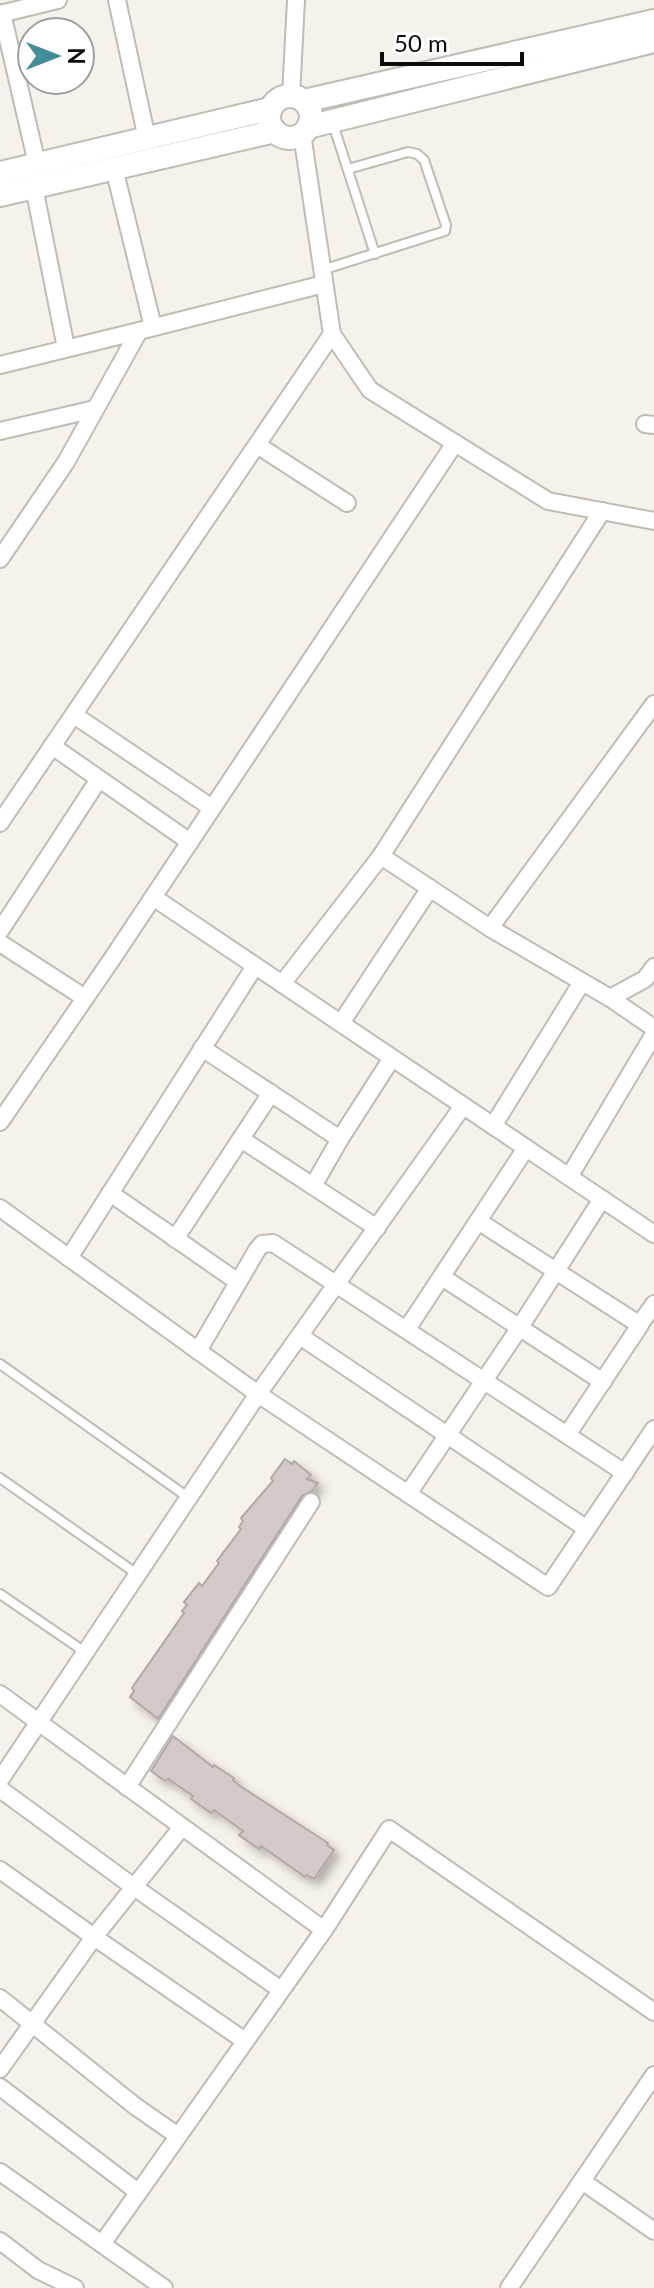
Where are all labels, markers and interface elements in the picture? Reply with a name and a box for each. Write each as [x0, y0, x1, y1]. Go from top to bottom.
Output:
north arrow [16, 16, 96, 96]
scale bar [382, 16, 522, 66]
text: 50 m [394, 28, 448, 57]
text: N [63, 48, 90, 64]

